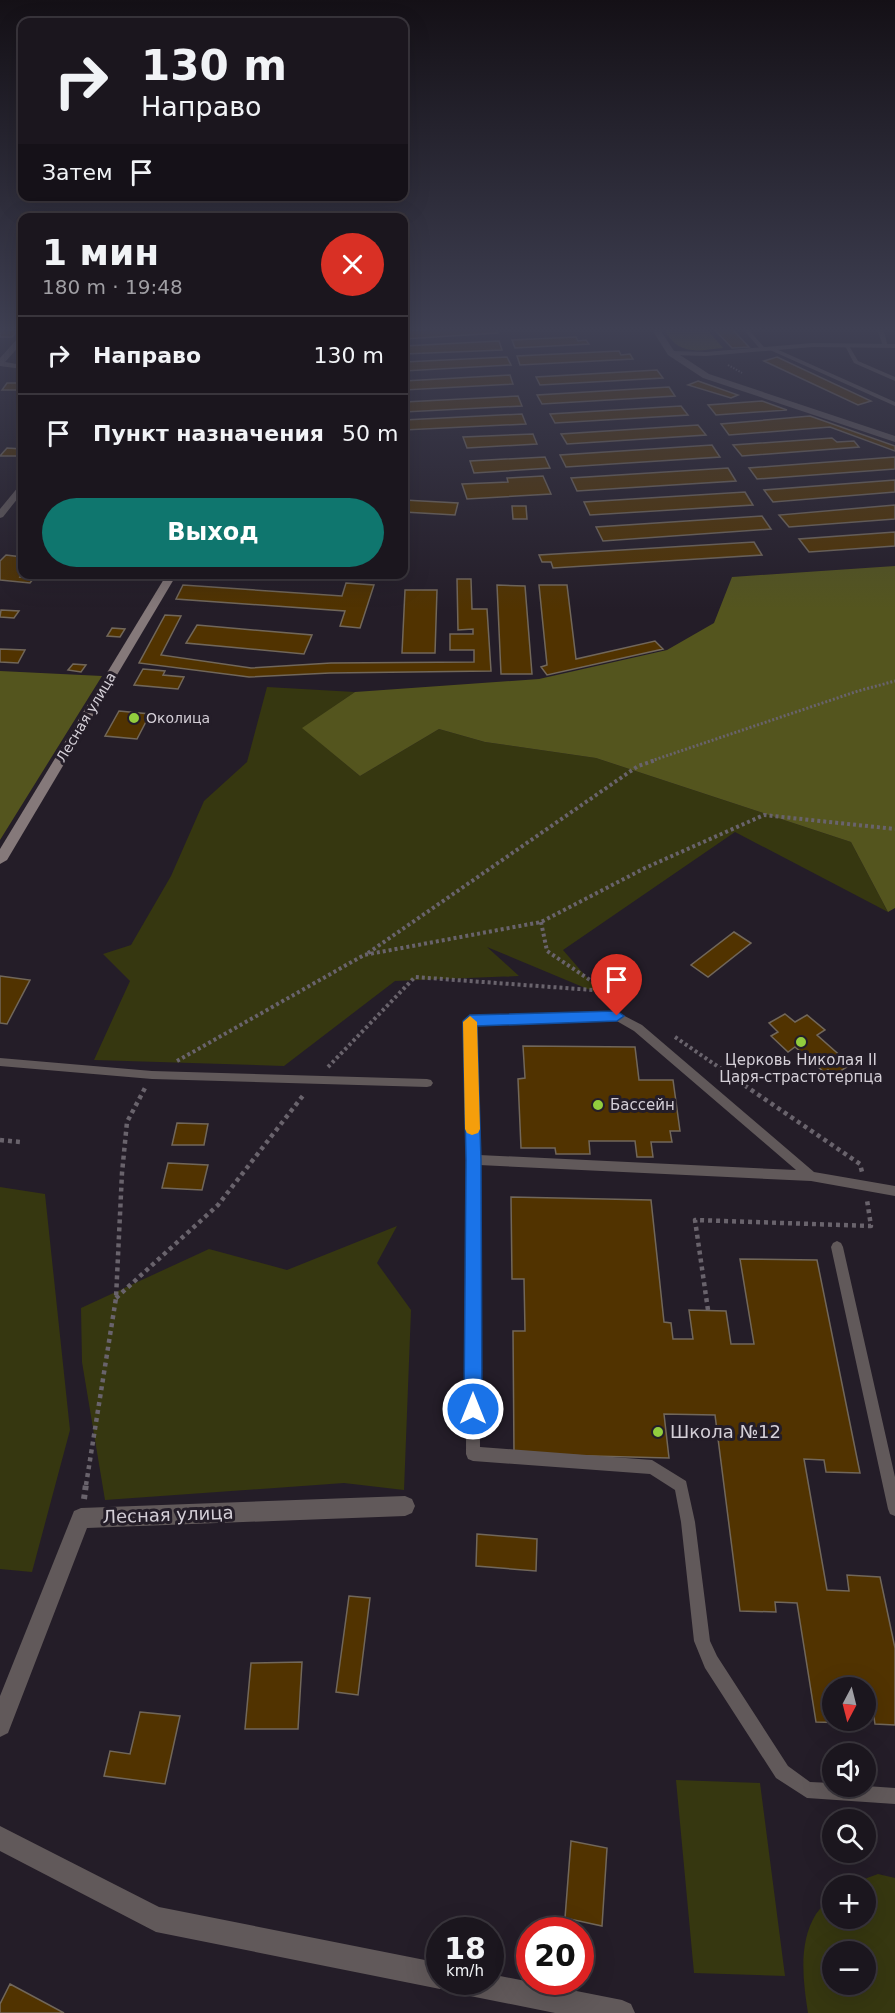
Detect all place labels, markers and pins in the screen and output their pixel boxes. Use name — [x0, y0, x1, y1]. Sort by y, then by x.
place label: Околица — [146, 710, 210, 726]
marker: Околица — [127, 711, 141, 725]
pin — [591, 954, 642, 1016]
marker: Церковь Николая II Царя-страстотерпца — [794, 1035, 808, 1049]
place label: Церковь Николая II Царя-страстотерпца — [719, 1051, 883, 1086]
place label: Бассейн — [610, 1096, 675, 1114]
marker: Бассейн — [591, 1098, 605, 1112]
place label: Школа №12 — [670, 1421, 781, 1442]
marker: Школа №12 — [651, 1425, 665, 1439]

